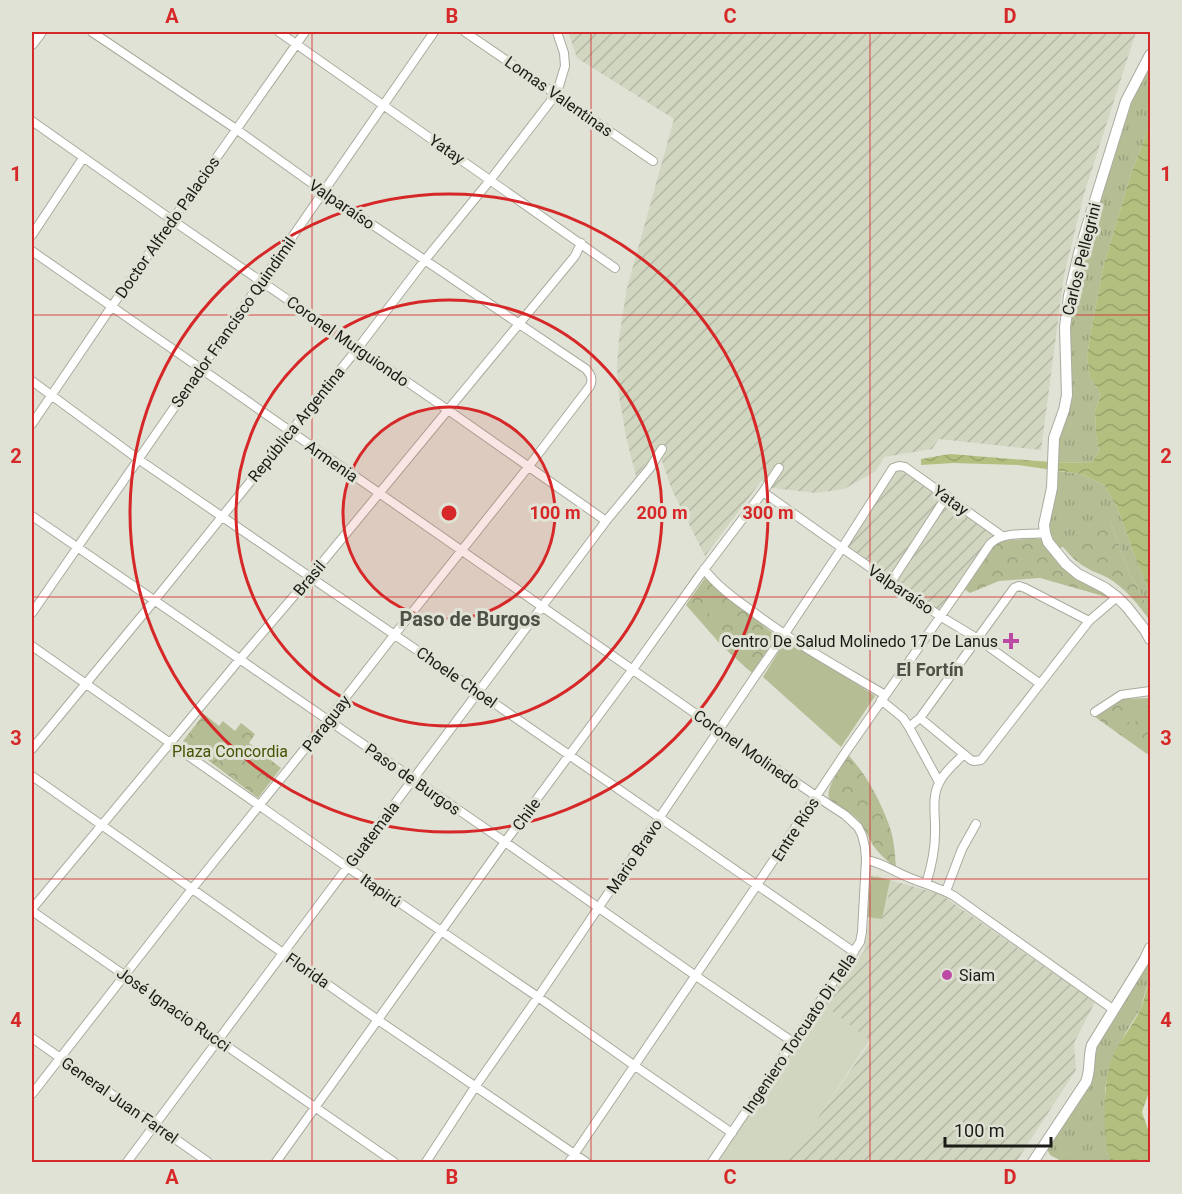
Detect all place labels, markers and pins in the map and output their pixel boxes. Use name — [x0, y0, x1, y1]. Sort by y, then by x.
centre of rings — [439, 503, 459, 523]
place label: Centro De Salud Molinedo 17 De Lanus — [721, 632, 998, 651]
marker: Centro De Salud Molinedo 17 De Lanus — [1002, 632, 1020, 650]
place label: Siam — [959, 966, 995, 985]
marker: Siam — [940, 968, 954, 982]

